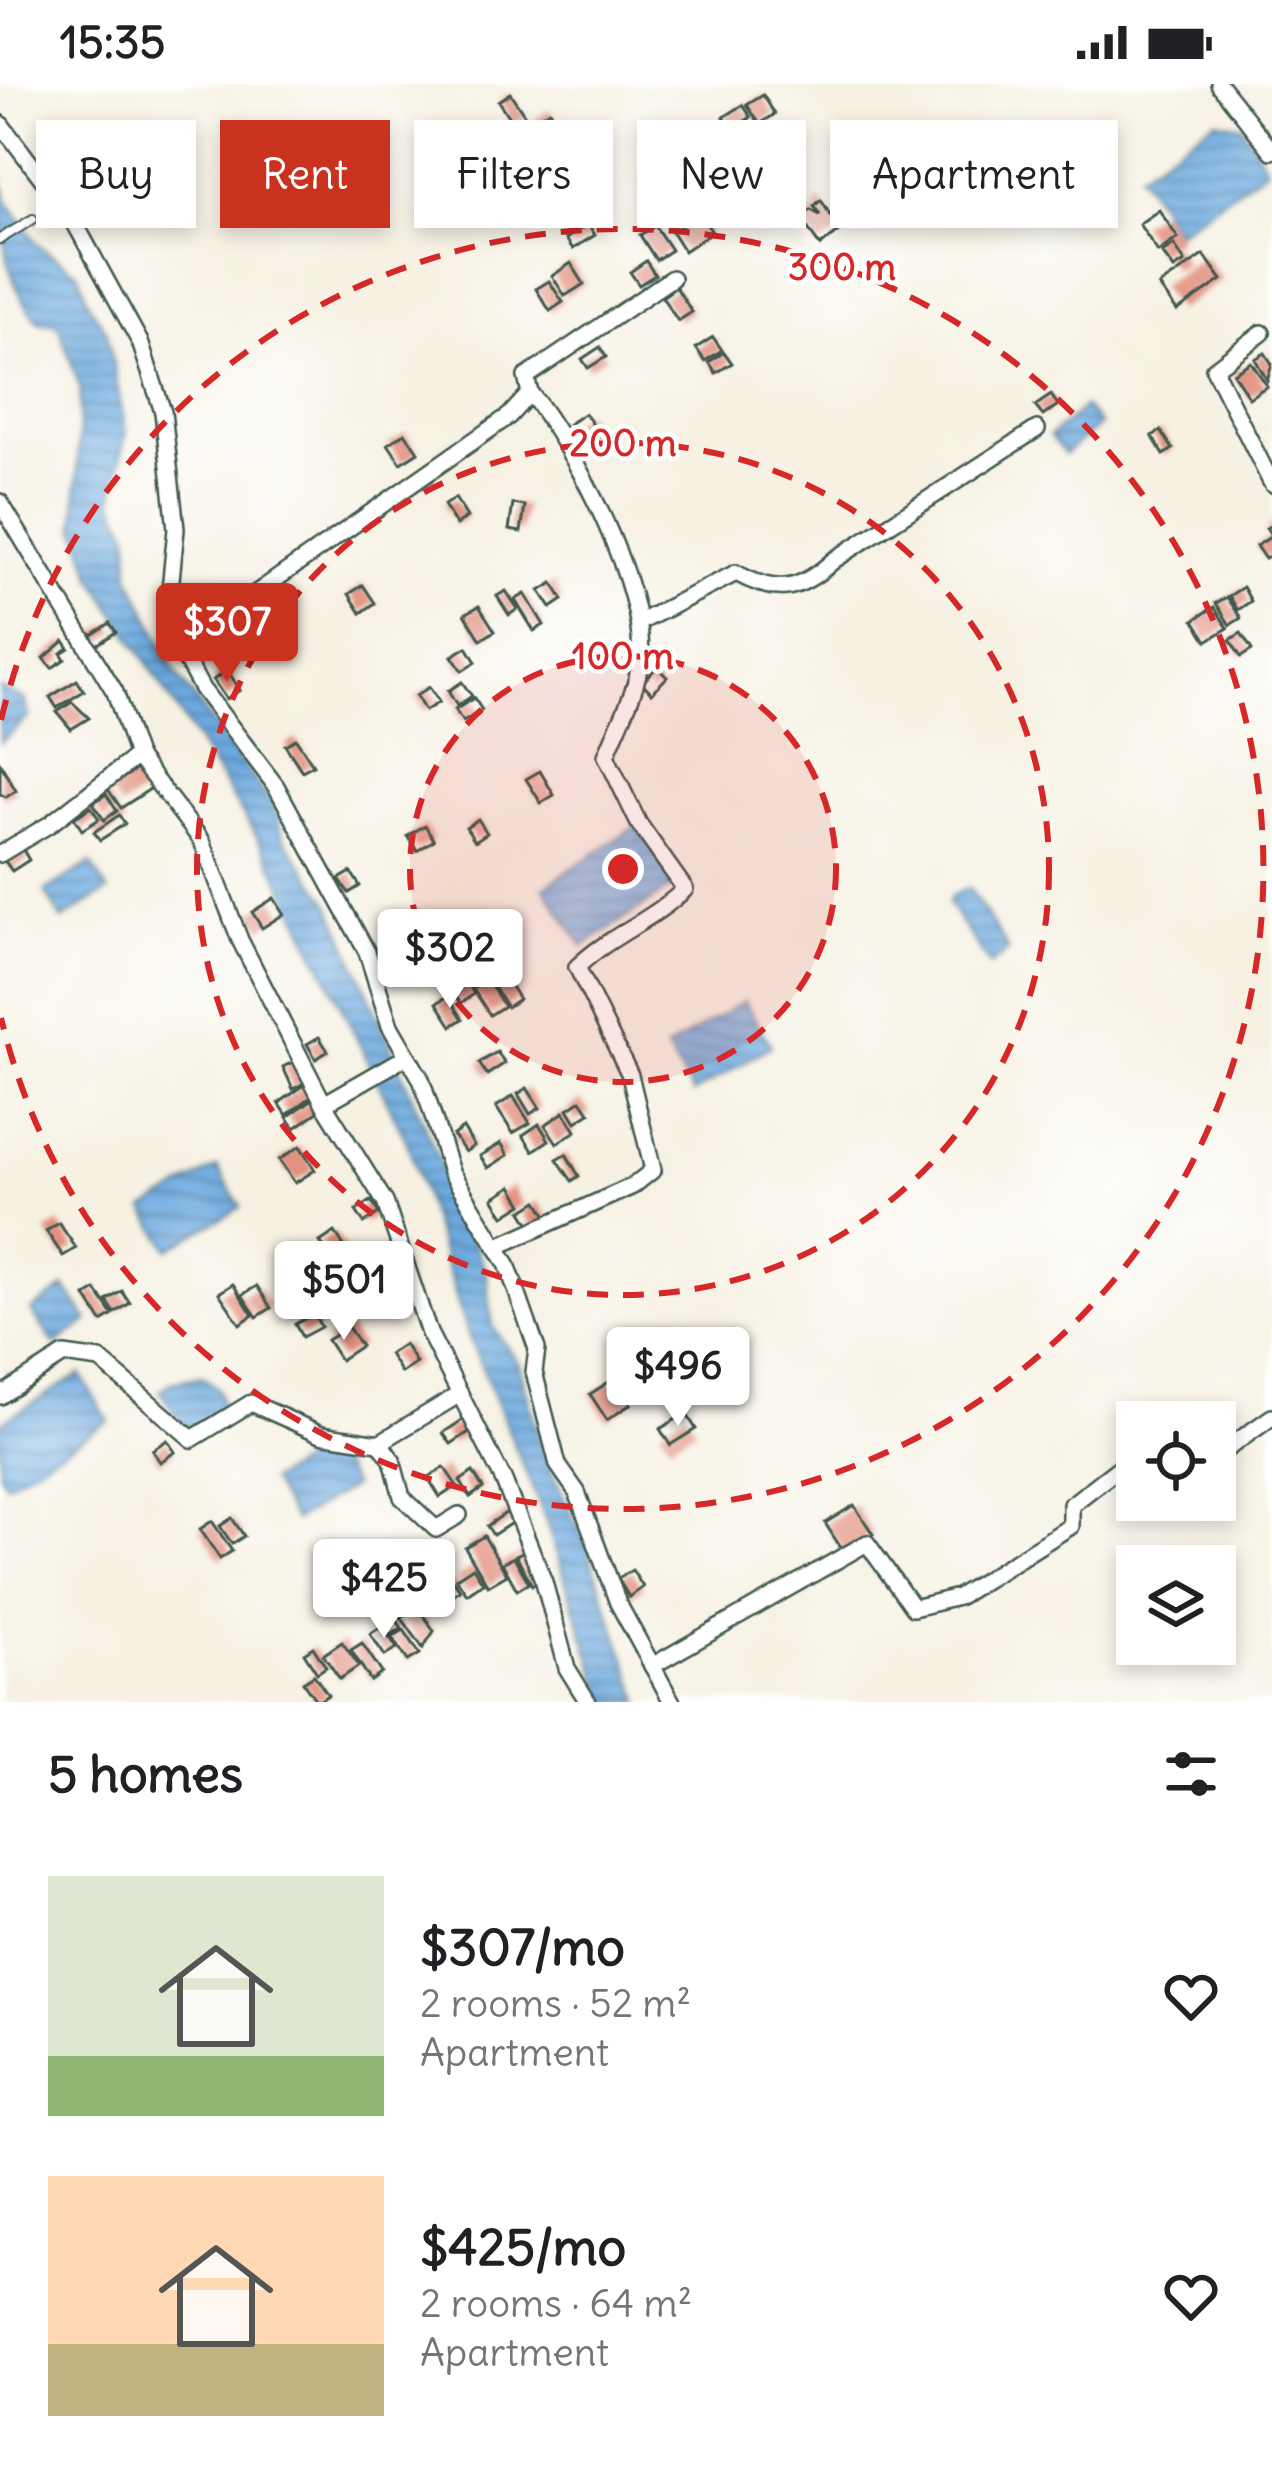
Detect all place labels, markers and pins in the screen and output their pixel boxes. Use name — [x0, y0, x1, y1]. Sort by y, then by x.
pin: $307 — [156, 583, 298, 685]
centre of rings — [602, 848, 644, 890]
pin: $302 — [379, 909, 521, 1011]
pin: $501 — [273, 1241, 415, 1343]
pin: $496 — [607, 1327, 749, 1429]
pin: $425 — [313, 1539, 455, 1641]

